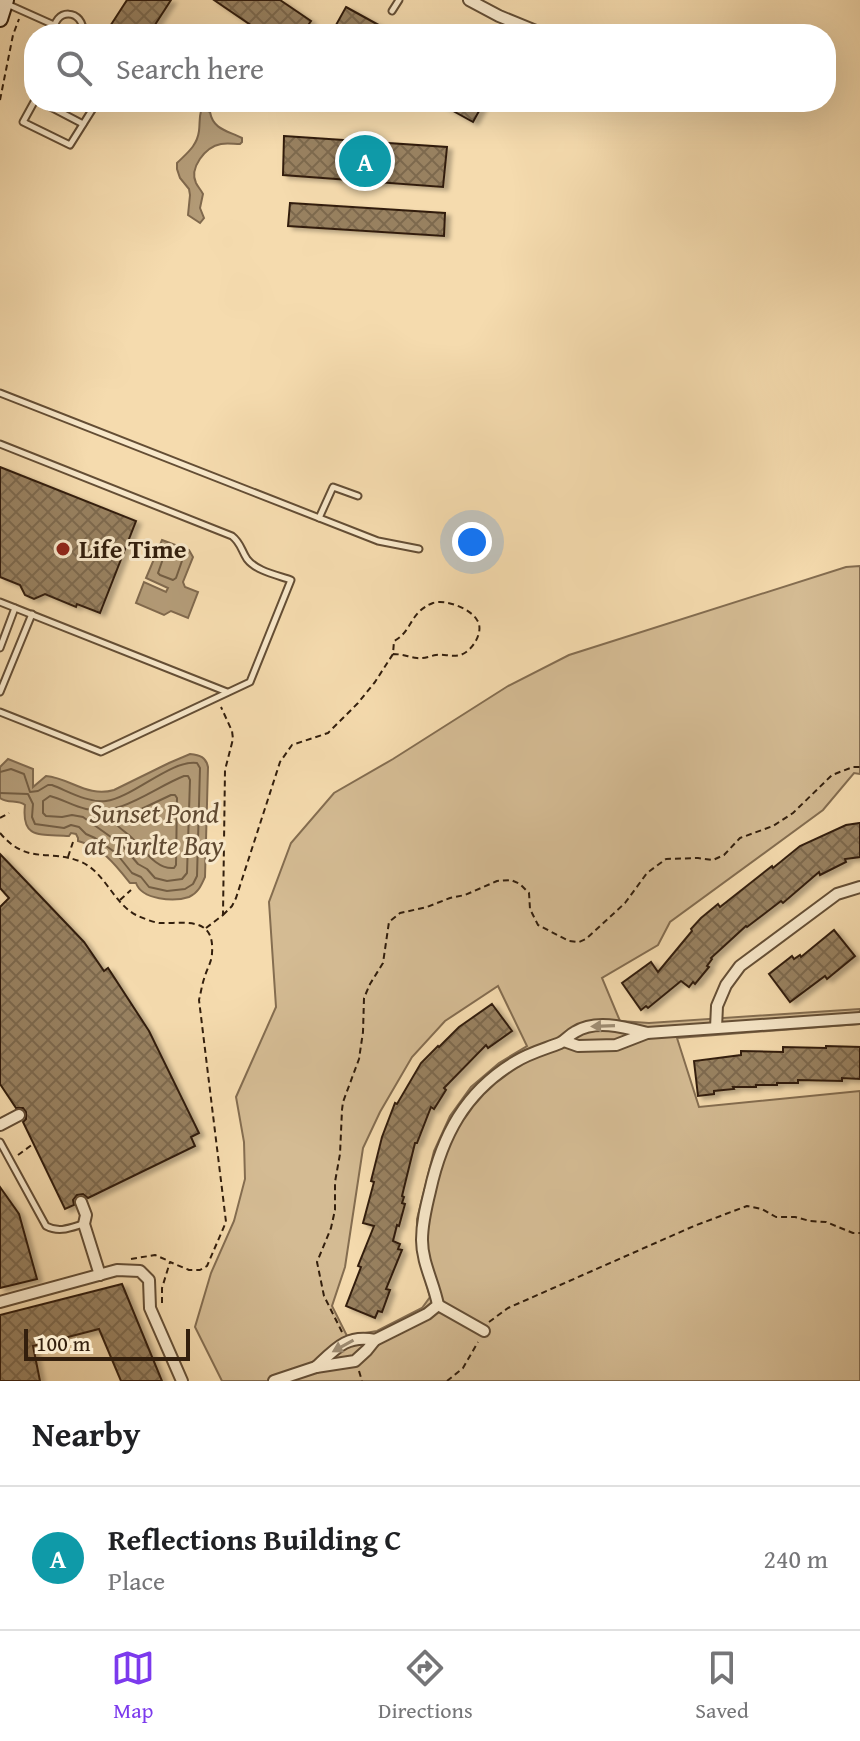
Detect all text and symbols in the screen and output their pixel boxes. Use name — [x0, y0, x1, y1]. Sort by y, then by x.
search box — [24, 24, 836, 112]
icon: search — [52, 46, 96, 90]
text: Search here — [116, 46, 264, 90]
pin: A — [339, 131, 391, 191]
your location — [452, 522, 492, 562]
place label: Life Time — [79, 529, 187, 568]
marker: Life Time — [54, 540, 72, 558]
water label: Sunset Pond at Turlte Bay — [84, 792, 224, 865]
one-way arrow — [590, 1019, 615, 1032]
scale bar — [24, 1325, 190, 1361]
text: 100 m — [36, 1327, 91, 1359]
one-way arrow — [332, 1338, 354, 1352]
text: Nearby — [32, 1409, 141, 1458]
text: Reflections Building C — [108, 1517, 402, 1561]
text: A — [50, 1539, 66, 1578]
text: 240 m — [763, 1539, 828, 1578]
text: Place — [108, 1561, 165, 1600]
tab: Map — [111, 1646, 155, 1726]
tab: Directions — [378, 1646, 473, 1726]
tab: Saved — [695, 1646, 749, 1726]

